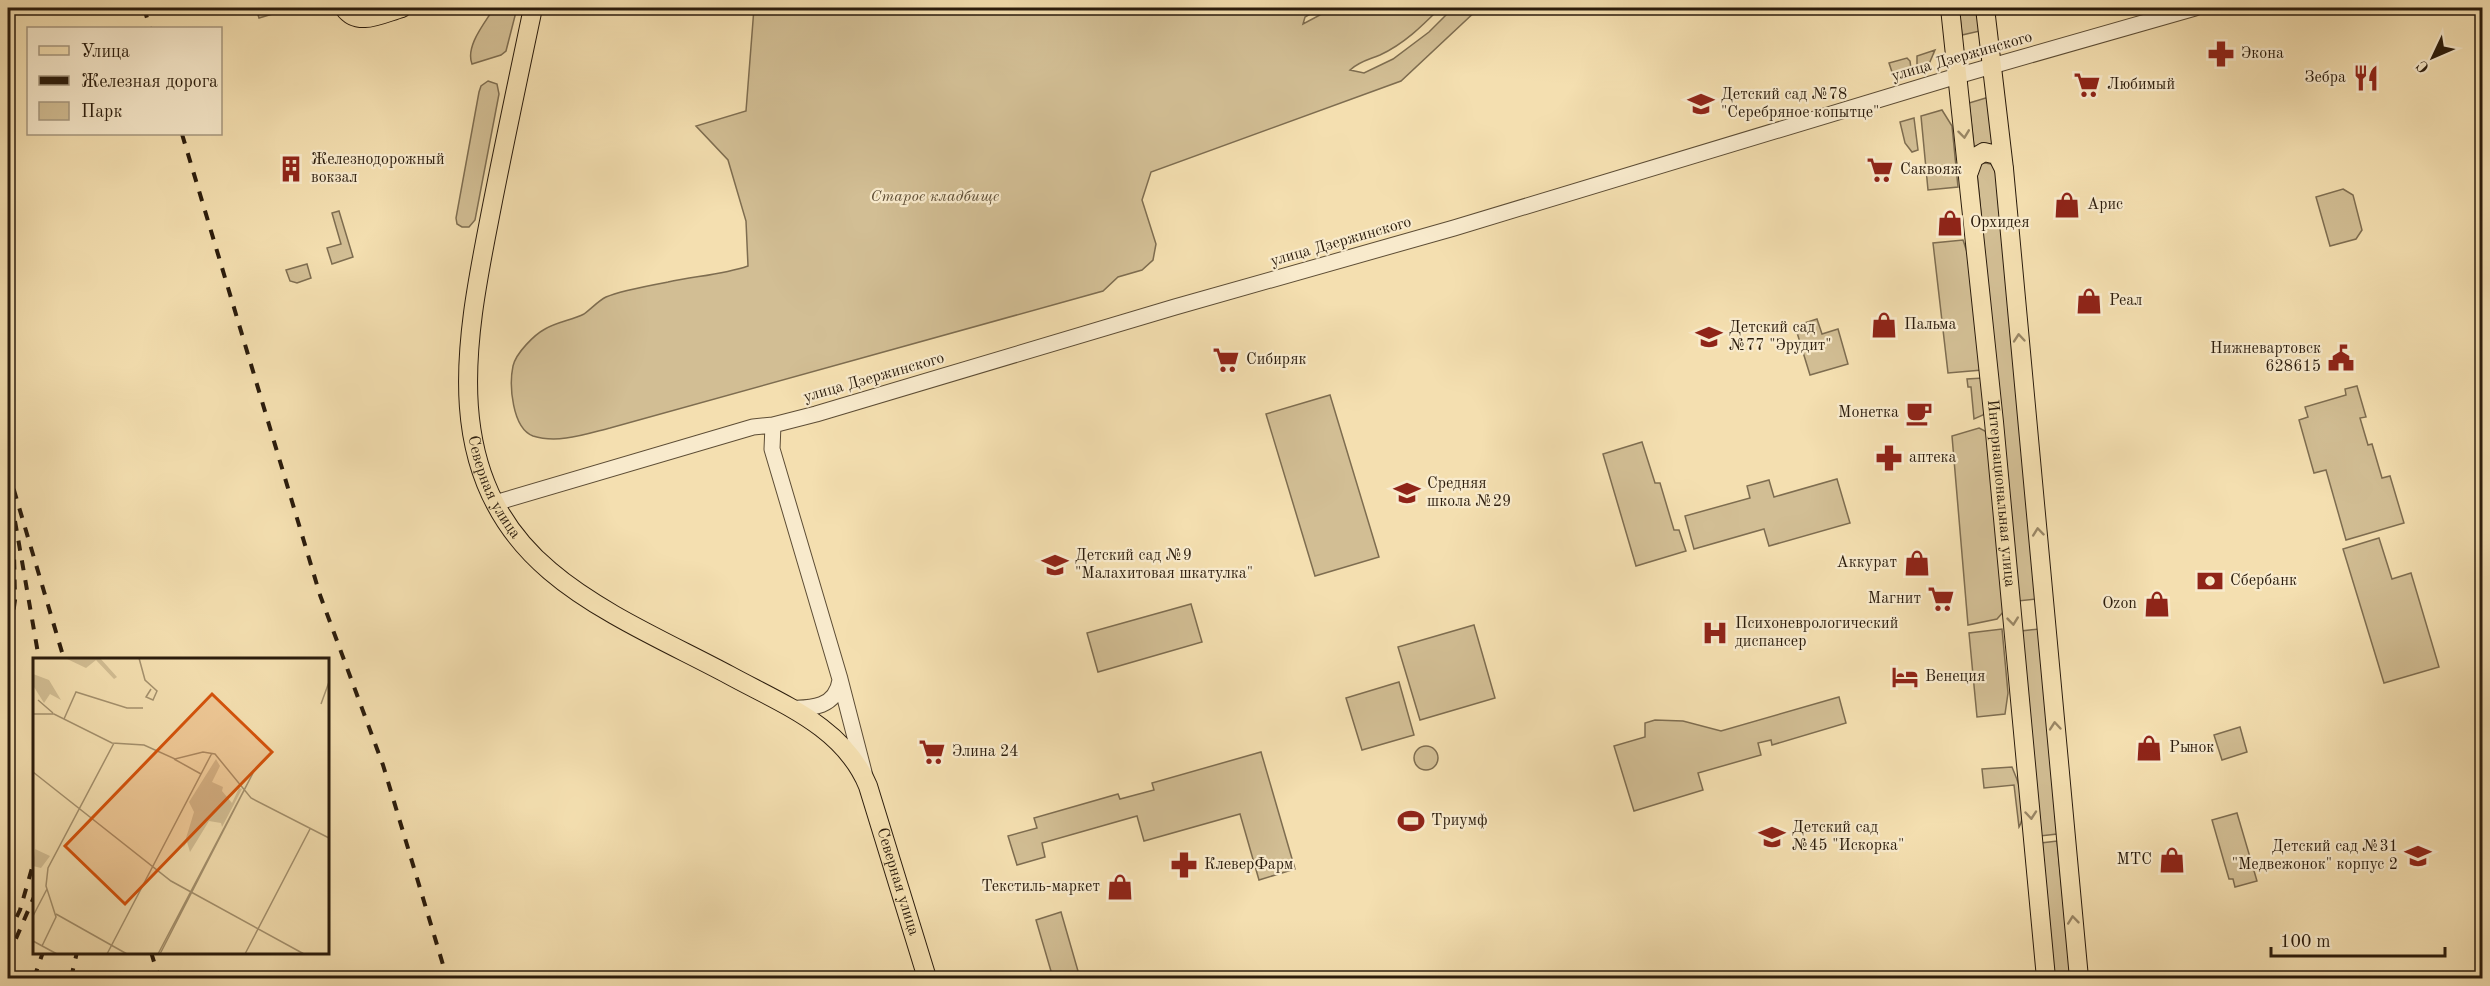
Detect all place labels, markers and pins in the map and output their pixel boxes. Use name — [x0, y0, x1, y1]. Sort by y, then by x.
pharmacy icon: Экона — [2206, 39, 2236, 69]
place label: Экона — [2241, 46, 2284, 62]
restaurant icon: Зебра — [2351, 63, 2381, 93]
supermarket icon: Любимый — [2072, 70, 2102, 100]
place label: Зебра — [2305, 70, 2346, 86]
place label: Любимый — [2107, 77, 2175, 93]
place label: Детский сад №78 "Серебряное копытце" — [1721, 87, 1879, 121]
school or university icon: Детский сад №78 "Серебряное копытце" — [1686, 89, 1716, 119]
place label: Железнодорожный вокзал — [311, 152, 445, 186]
building icon: Железнодорожный вокзал — [276, 154, 306, 184]
supermarket icon: Саквояж — [1865, 155, 1895, 185]
place label: Саквояж — [1900, 162, 1963, 178]
shop icon: Арис — [2052, 190, 2082, 220]
place label: Арис — [2087, 197, 2123, 213]
shop icon: Орхидея — [1935, 208, 1965, 238]
place label: Орхидея — [1970, 215, 2030, 231]
shop icon: Реал — [2074, 286, 2104, 316]
place label: Реал — [2109, 293, 2142, 309]
shop icon: Пальма — [1869, 310, 1899, 340]
place label: Пальма — [1904, 317, 1956, 333]
place label: Детский сад №77 "Эрудит" — [1729, 320, 1832, 354]
school or university icon: Детский сад №77 "Эрудит" — [1694, 322, 1724, 352]
place label: Нижневартовск 628615 — [2210, 341, 2321, 375]
public building icon: Нижневартовск 628615 — [2326, 343, 2356, 373]
supermarket icon: Сибиряк — [1211, 345, 1241, 375]
place label: Сибиряк — [1246, 352, 1307, 368]
cafe icon: Монетка — [1904, 398, 1934, 428]
place label: Монетка — [1838, 405, 1899, 421]
pharmacy icon: аптека — [1874, 443, 1904, 473]
place label: аптека — [1909, 450, 1957, 466]
place label: Средняя школа №29 — [1427, 476, 1511, 510]
school or university icon: Средняя школа №29 — [1392, 478, 1422, 508]
place label: Детский сад №9 "Малахитовая шкатулка" — [1075, 548, 1253, 582]
shop icon: Аккурат — [1902, 548, 1932, 578]
school or university icon: Детский сад №9 "Малахитовая шкатулка" — [1040, 550, 1070, 580]
place label: Аккурат — [1836, 555, 1897, 571]
bank icon: Сбербанк — [2195, 566, 2225, 596]
place label: Сбербанк — [2230, 573, 2297, 589]
supermarket icon: Магнит — [1926, 584, 1956, 614]
shop icon: Ozon — [2142, 589, 2172, 619]
place label: Магнит — [1868, 591, 1921, 607]
place label: Ozon — [2102, 596, 2137, 612]
place label: Психоневрологический диспансер — [1735, 616, 1898, 650]
hospital icon: Психоневрологический диспансер — [1700, 618, 1730, 648]
hotel icon: Венеция — [1890, 662, 1920, 692]
place label: Венеция — [1925, 669, 1985, 685]
shop icon: Рынок — [2134, 733, 2164, 763]
supermarket icon: Элина 24 — [917, 737, 947, 767]
place label: Рынок — [2169, 740, 2214, 756]
place label: Элина 24 — [952, 744, 1019, 760]
sports icon: Триумф — [1396, 806, 1426, 836]
place label: Триумф — [1431, 813, 1488, 829]
place label: Детский сад №45 "Искорка" — [1792, 820, 1904, 854]
school or university icon: Детский сад №45 "Искорка" — [1757, 822, 1787, 852]
place label: Детский сад №31 "Медвежонок" корпус 2 — [2232, 839, 2398, 873]
school or university icon: Детский сад №31 "Медвежонок" корпус 2 — [2403, 841, 2433, 871]
shop icon: МТС — [2157, 845, 2187, 875]
pharmacy icon: КлеверФарм — [1169, 850, 1199, 880]
place label: МТС — [2116, 852, 2152, 868]
place label: КлеверФарм — [1204, 857, 1293, 873]
shop icon: Текстиль-маркет — [1105, 872, 1135, 902]
place label: Текстиль-маркет — [981, 879, 1100, 895]

